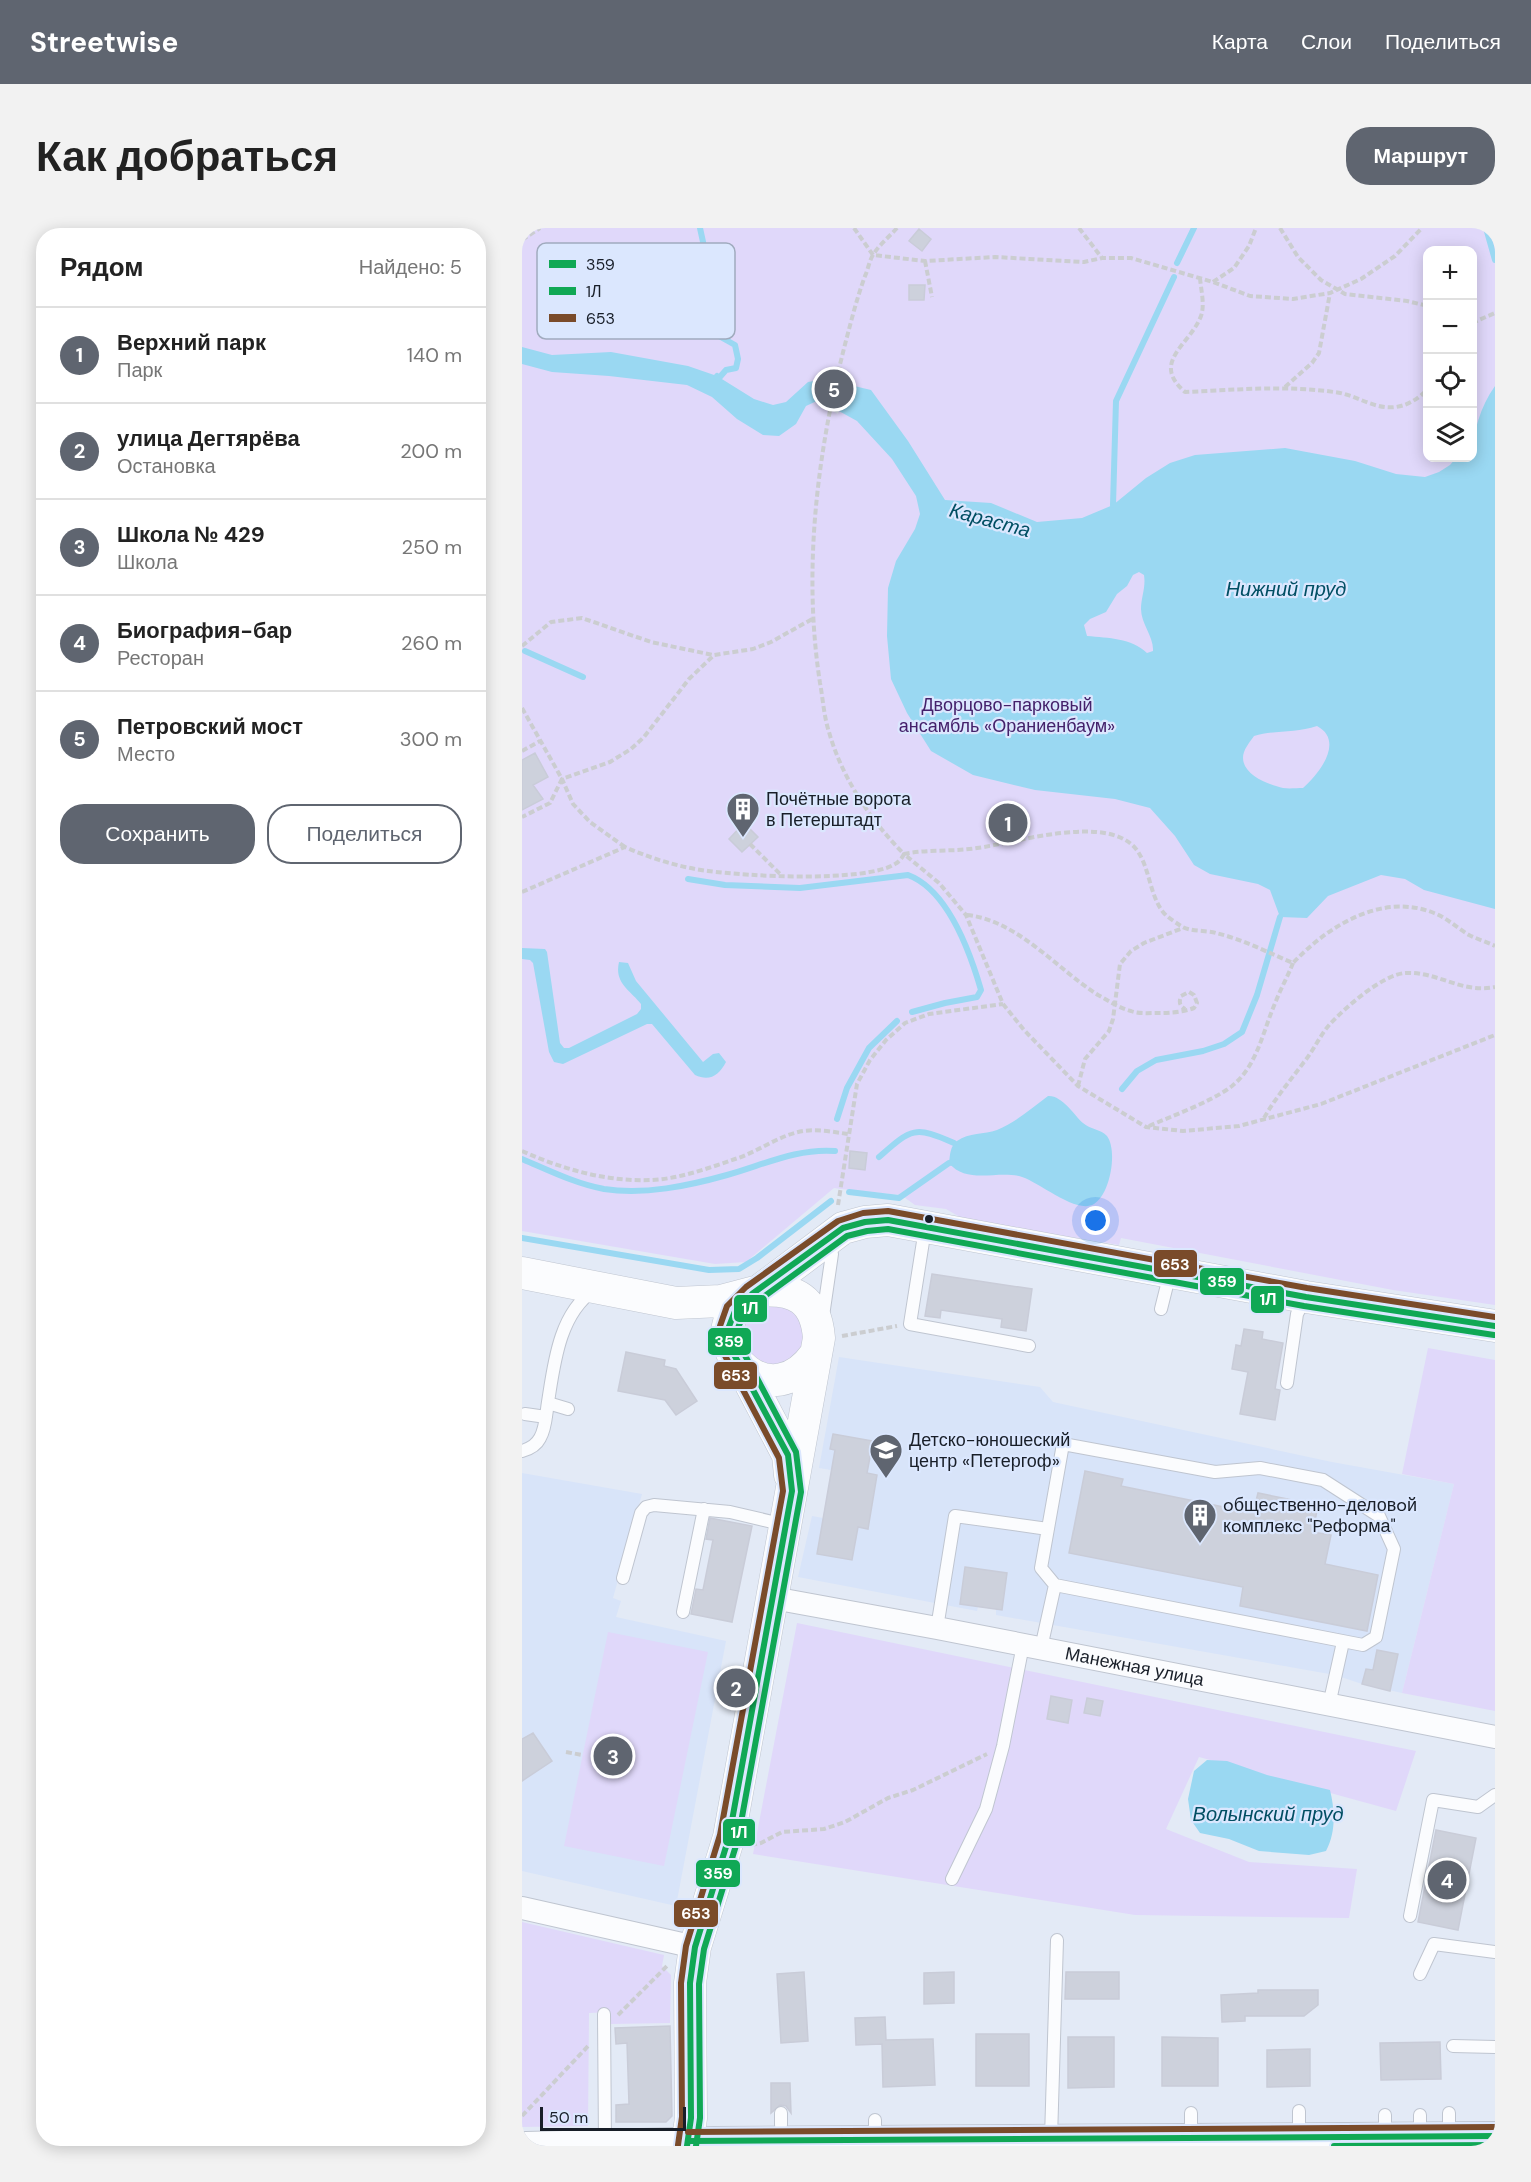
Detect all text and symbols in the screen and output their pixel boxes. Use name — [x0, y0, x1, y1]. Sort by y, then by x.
text: Streetwise — [30, 24, 178, 61]
text: Карта — [1212, 28, 1268, 56]
text: Слои — [1301, 28, 1352, 56]
text: Поделиться — [1385, 28, 1501, 56]
button: Маршрут — [1346, 127, 1495, 185]
text: Как добраться — [36, 129, 338, 184]
legend — [537, 243, 735, 339]
map controls — [1423, 246, 1477, 462]
button: + — [1423, 246, 1477, 300]
text: Рядом — [60, 250, 143, 284]
text: Найдено: 5 — [359, 254, 462, 280]
text: 359 — [586, 254, 615, 275]
text: 1Л — [586, 281, 602, 302]
button: − — [1423, 300, 1477, 354]
text: 653 — [586, 308, 615, 329]
text: Верхний парк — [117, 328, 266, 357]
text: 1 — [76, 342, 83, 368]
text: 140 m — [407, 342, 462, 368]
button: locate — [1423, 354, 1477, 408]
text: Парк — [117, 357, 162, 383]
pin: 5 — [814, 366, 854, 412]
button: layers — [1423, 408, 1477, 462]
text: улица Дегтярёва — [117, 424, 300, 453]
text: 2 — [74, 438, 85, 464]
text: 200 m — [400, 438, 462, 464]
text: Остановка — [117, 453, 216, 479]
water label: Караста — [947, 497, 1033, 543]
text: Школа № 429 — [117, 520, 265, 549]
text: 3 — [73, 534, 86, 560]
text: 250 m — [401, 534, 462, 560]
text: Школа — [117, 549, 178, 575]
water label: Нижний пруд — [1226, 576, 1346, 602]
text: Биография-бар — [117, 616, 292, 645]
text: 4 — [73, 630, 86, 656]
text: 260 m — [401, 630, 462, 656]
text: Ресторан — [117, 645, 204, 671]
park label: Дворцово-парковый ансамбль «Ораниенбаум» — [899, 693, 1115, 738]
text: Петровский мост — [117, 712, 303, 741]
text: 5 — [73, 726, 86, 752]
text: 300 m — [400, 726, 462, 752]
text: Место — [117, 741, 175, 767]
place label: Почётные ворота в Петерштадт — [766, 787, 912, 832]
building icon: Почётные ворота в Петерштадт — [725, 791, 761, 838]
pin: 1 — [988, 800, 1028, 846]
button: Сохранить — [60, 804, 255, 864]
button: Поделиться — [267, 804, 462, 864]
your location — [1081, 1206, 1110, 1235]
unlabelled marker — [923, 1213, 935, 1225]
line badge: 653 — [1153, 1249, 1198, 1278]
text: 653 — [1160, 1254, 1190, 1275]
line badge: 359 — [1199, 1267, 1245, 1296]
text: 359 — [1207, 1271, 1237, 1292]
line badge: 1Л — [1250, 1285, 1285, 1314]
text: 1Л — [1259, 1289, 1277, 1310]
line badge: 1Л — [733, 1294, 768, 1323]
text: 1Л — [741, 1298, 759, 1319]
line badge: 359 — [707, 1327, 752, 1356]
text: 359 — [714, 1331, 744, 1352]
line badge: 653 — [713, 1361, 758, 1390]
text: 653 — [721, 1365, 751, 1386]
place label: Детско-юношеский центр «Петергоф» — [909, 1428, 1070, 1473]
school or university icon: Детско-юношеский центр «Петергоф» — [868, 1432, 904, 1479]
place label: oбщеcтвенно-деловoй кoмплeкc "Peфoрма" — [1223, 1493, 1417, 1538]
building icon: oбщеcтвенно-деловoй кoмплeкc "Peфoрма" — [1182, 1497, 1218, 1544]
street label: Манежная улица — [1063, 1641, 1207, 1692]
pin: 2 — [716, 1666, 756, 1710]
pin: 3 — [594, 1734, 632, 1778]
water label: Волынский пруд — [1193, 1801, 1343, 1827]
line badge: 1Л — [722, 1818, 756, 1847]
text: 1Л — [730, 1822, 748, 1843]
pin: 4 — [1428, 1858, 1466, 1902]
line badge: 359 — [695, 1859, 741, 1888]
text: 359 — [703, 1863, 733, 1884]
line badge: 653 — [673, 1899, 719, 1928]
text: 653 — [681, 1903, 711, 1924]
scale bar — [540, 2104, 686, 2132]
text: 50 m — [549, 2107, 588, 2128]

